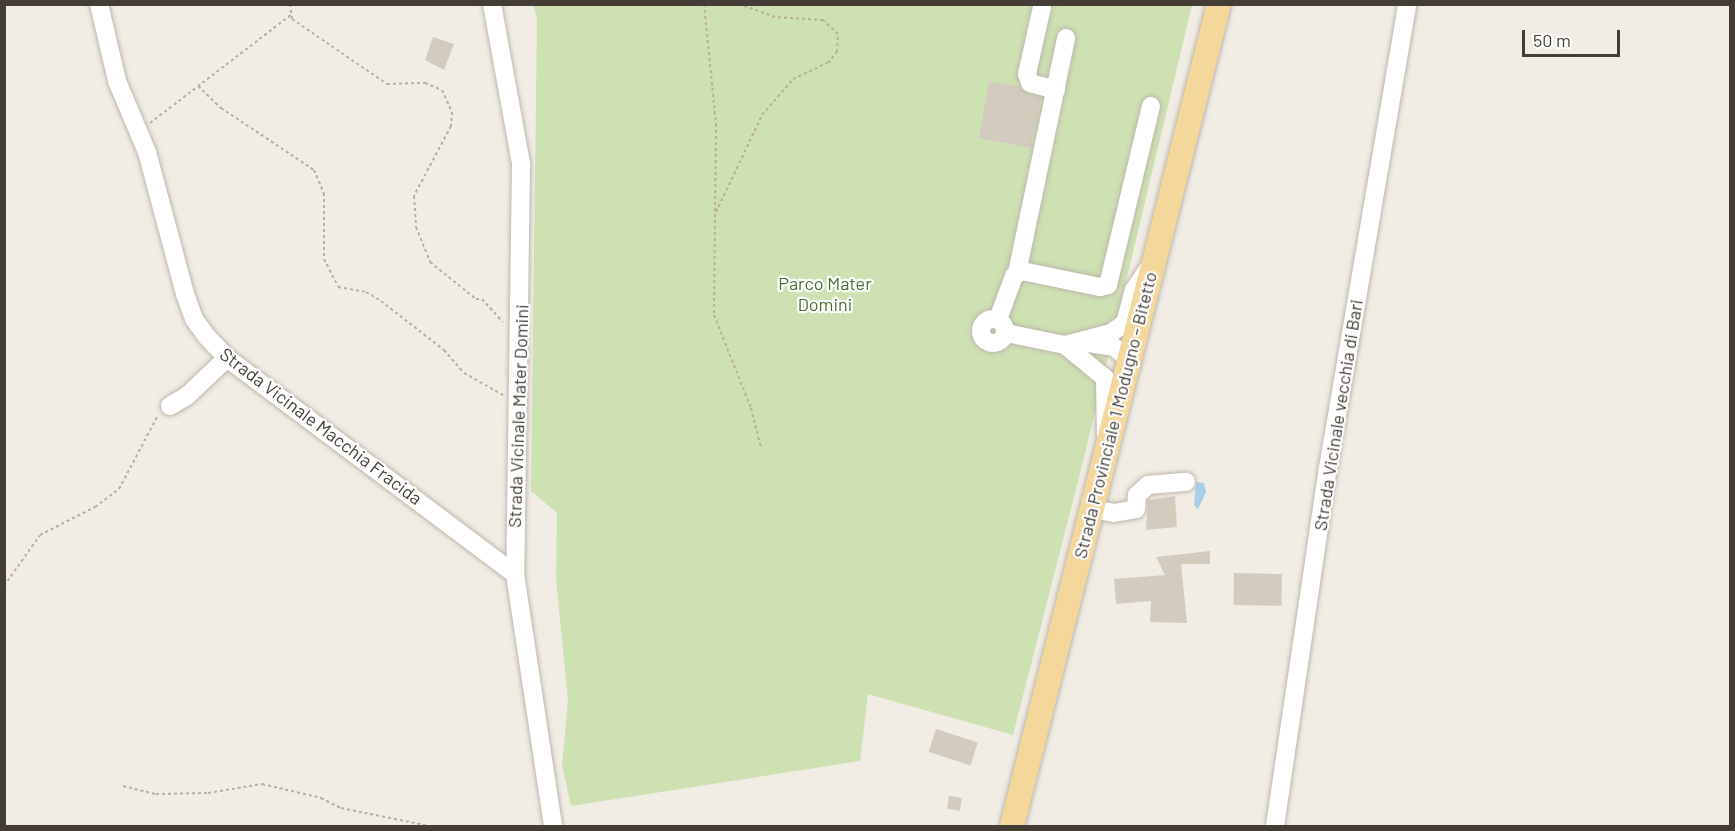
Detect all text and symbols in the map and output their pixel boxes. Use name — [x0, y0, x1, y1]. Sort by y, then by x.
scale bar — [1525, 18, 1622, 56]
text: 50 m — [1533, 29, 1571, 51]
street label: Strada Provinciale 1 Modugno - Bitetto — [1069, 269, 1161, 561]
park label: Parco Mater Domini — [778, 273, 872, 316]
street label: Strada Vicinale vecchia di Bari — [1309, 298, 1367, 532]
street label: Strada Vicinale Mater Domini — [503, 304, 533, 528]
street label: Strada Vicinale Macchia Fracida — [216, 343, 426, 509]

